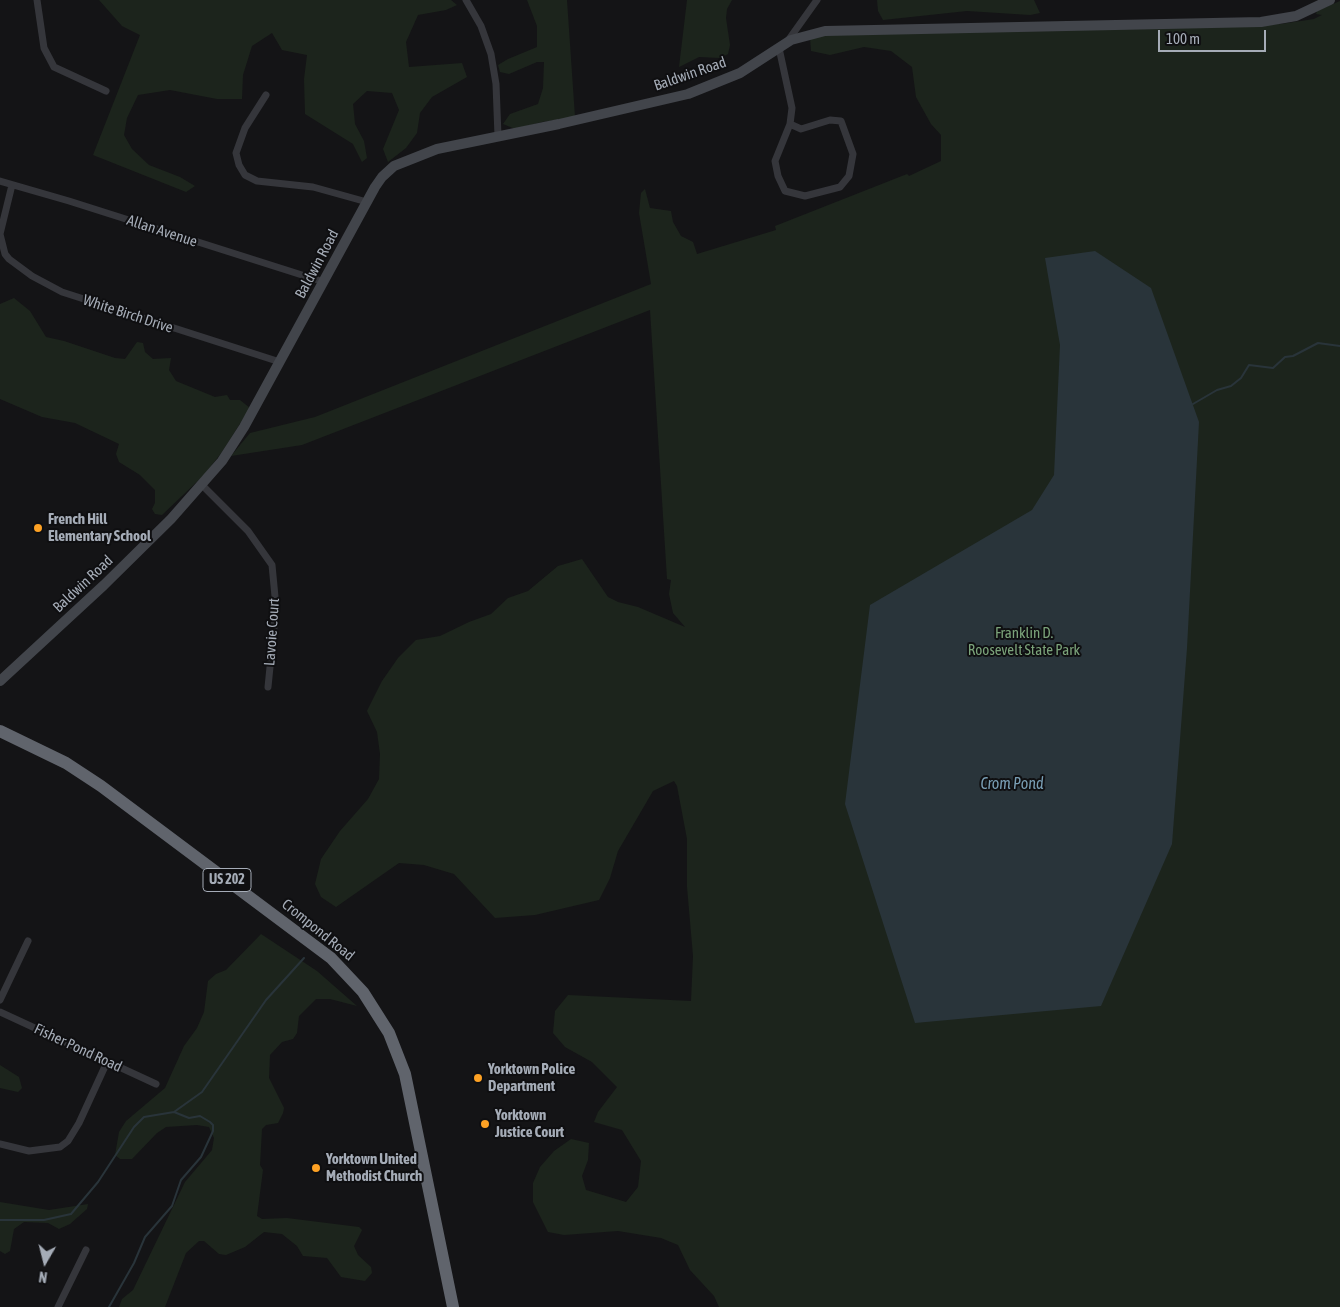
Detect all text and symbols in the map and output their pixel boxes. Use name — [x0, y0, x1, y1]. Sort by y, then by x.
scale bar — [1160, 20, 1268, 52]
text: 100 m — [1166, 30, 1200, 47]
street label: Baldwin Road — [651, 53, 729, 95]
street label: Allan Avenue — [124, 211, 200, 251]
street label: Baldwin Road — [291, 226, 343, 302]
street label: White Birch Drive — [81, 291, 175, 337]
place label: French Hill Elementary School — [48, 510, 151, 545]
marker: French Hill Elementary School — [32, 522, 44, 534]
street label: Baldwin Road — [49, 552, 117, 616]
street label: Lavoie Court — [261, 598, 283, 666]
park label: Franklin D. Roosevelt State Park — [968, 624, 1080, 659]
water label: Crom Pond — [980, 774, 1044, 794]
road number: US 202 — [203, 868, 251, 892]
street label: Crompond Road — [278, 895, 358, 965]
street label: Fisher Pond Road — [31, 1020, 125, 1076]
place label: Yorktown Police Department — [488, 1060, 575, 1095]
marker: Yorktown Police Department — [472, 1072, 484, 1084]
place label: Yorktown Justice Court — [495, 1106, 564, 1141]
marker: Yorktown Justice Court — [479, 1118, 491, 1130]
place label: Yorktown United Methodist Church — [326, 1150, 422, 1185]
marker: Yorktown United Methodist Church — [310, 1162, 322, 1174]
north arrow — [20, 1237, 70, 1287]
text: N — [38, 1268, 48, 1285]

